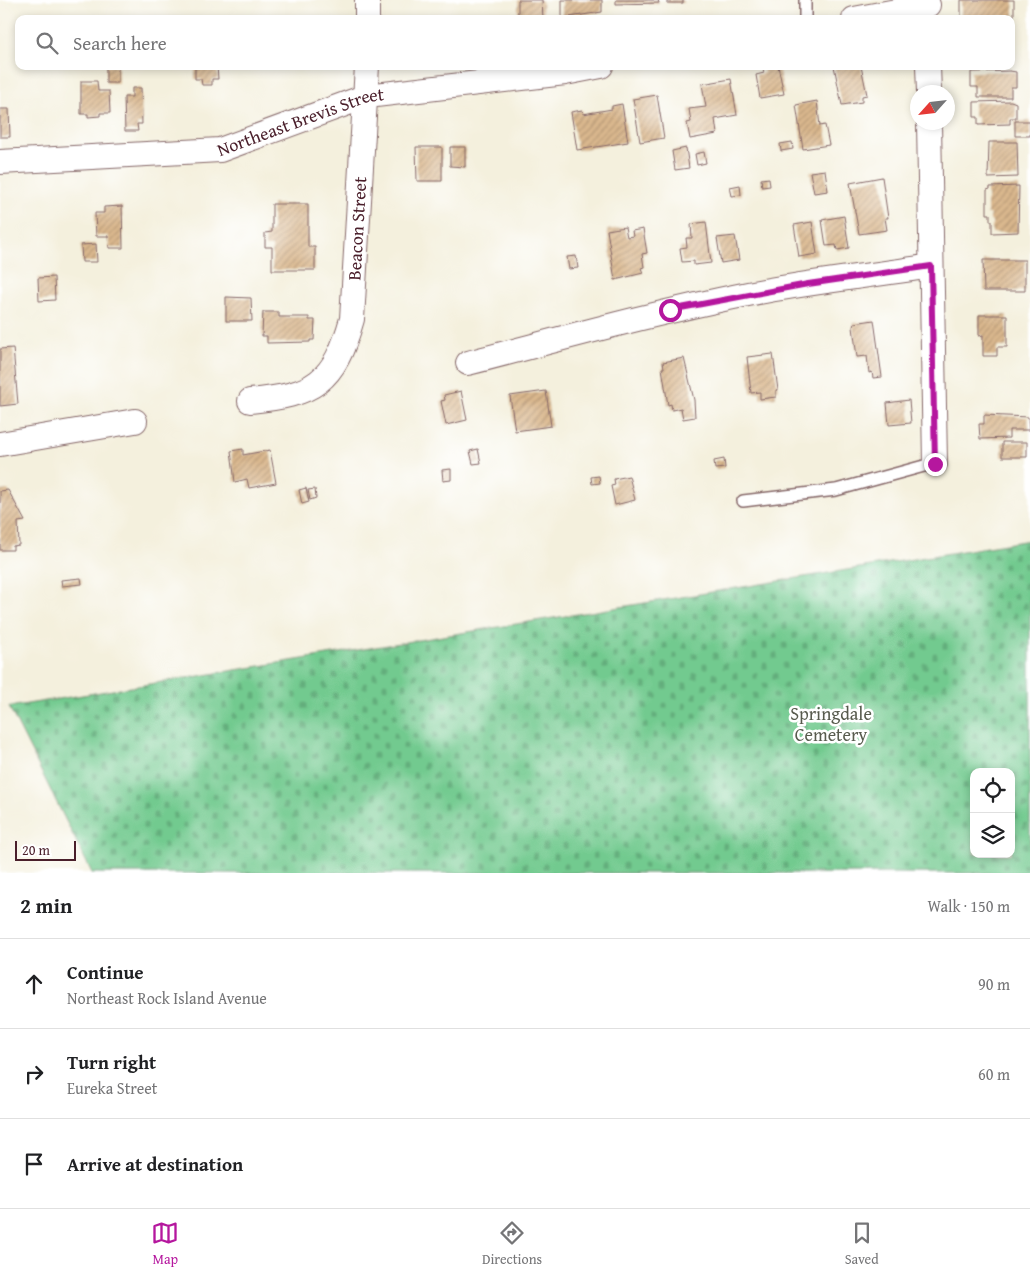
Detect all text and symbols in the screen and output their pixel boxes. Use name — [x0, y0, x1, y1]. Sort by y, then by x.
search box — [15, 15, 1015, 70]
icon: search — [33, 29, 61, 57]
text: Search here — [73, 29, 167, 57]
street label: Northeast Brevis Street — [213, 80, 386, 163]
north arrow — [910, 85, 955, 130]
street label: Beacon Street — [340, 175, 373, 281]
route start — [659, 299, 682, 322]
route end — [924, 453, 947, 476]
park label: Springdale Cemetery — [790, 700, 872, 748]
map controls — [970, 768, 1015, 858]
button: locate — [970, 768, 1015, 813]
button: layers — [970, 813, 1015, 858]
scale bar — [15, 838, 76, 861]
text: 20 m — [22, 840, 50, 860]
text: 2 min — [20, 890, 72, 921]
text: Walk · 150 m — [927, 894, 1010, 918]
text: Continue — [67, 958, 144, 986]
icon: ahead — [20, 970, 48, 998]
text: 90 m — [978, 972, 1010, 996]
text: Northeast Rock Island Avenue — [67, 986, 267, 1010]
text: Turn right — [67, 1048, 156, 1076]
icon: right — [20, 1060, 48, 1088]
text: 60 m — [978, 1062, 1010, 1086]
text: Eureka Street — [67, 1076, 157, 1100]
icon: arrive — [20, 1150, 48, 1178]
text: Arrive at destination — [67, 1150, 243, 1178]
tab: Map — [151, 1219, 179, 1269]
tab: Directions — [482, 1219, 542, 1269]
tab: Saved — [845, 1219, 879, 1269]

